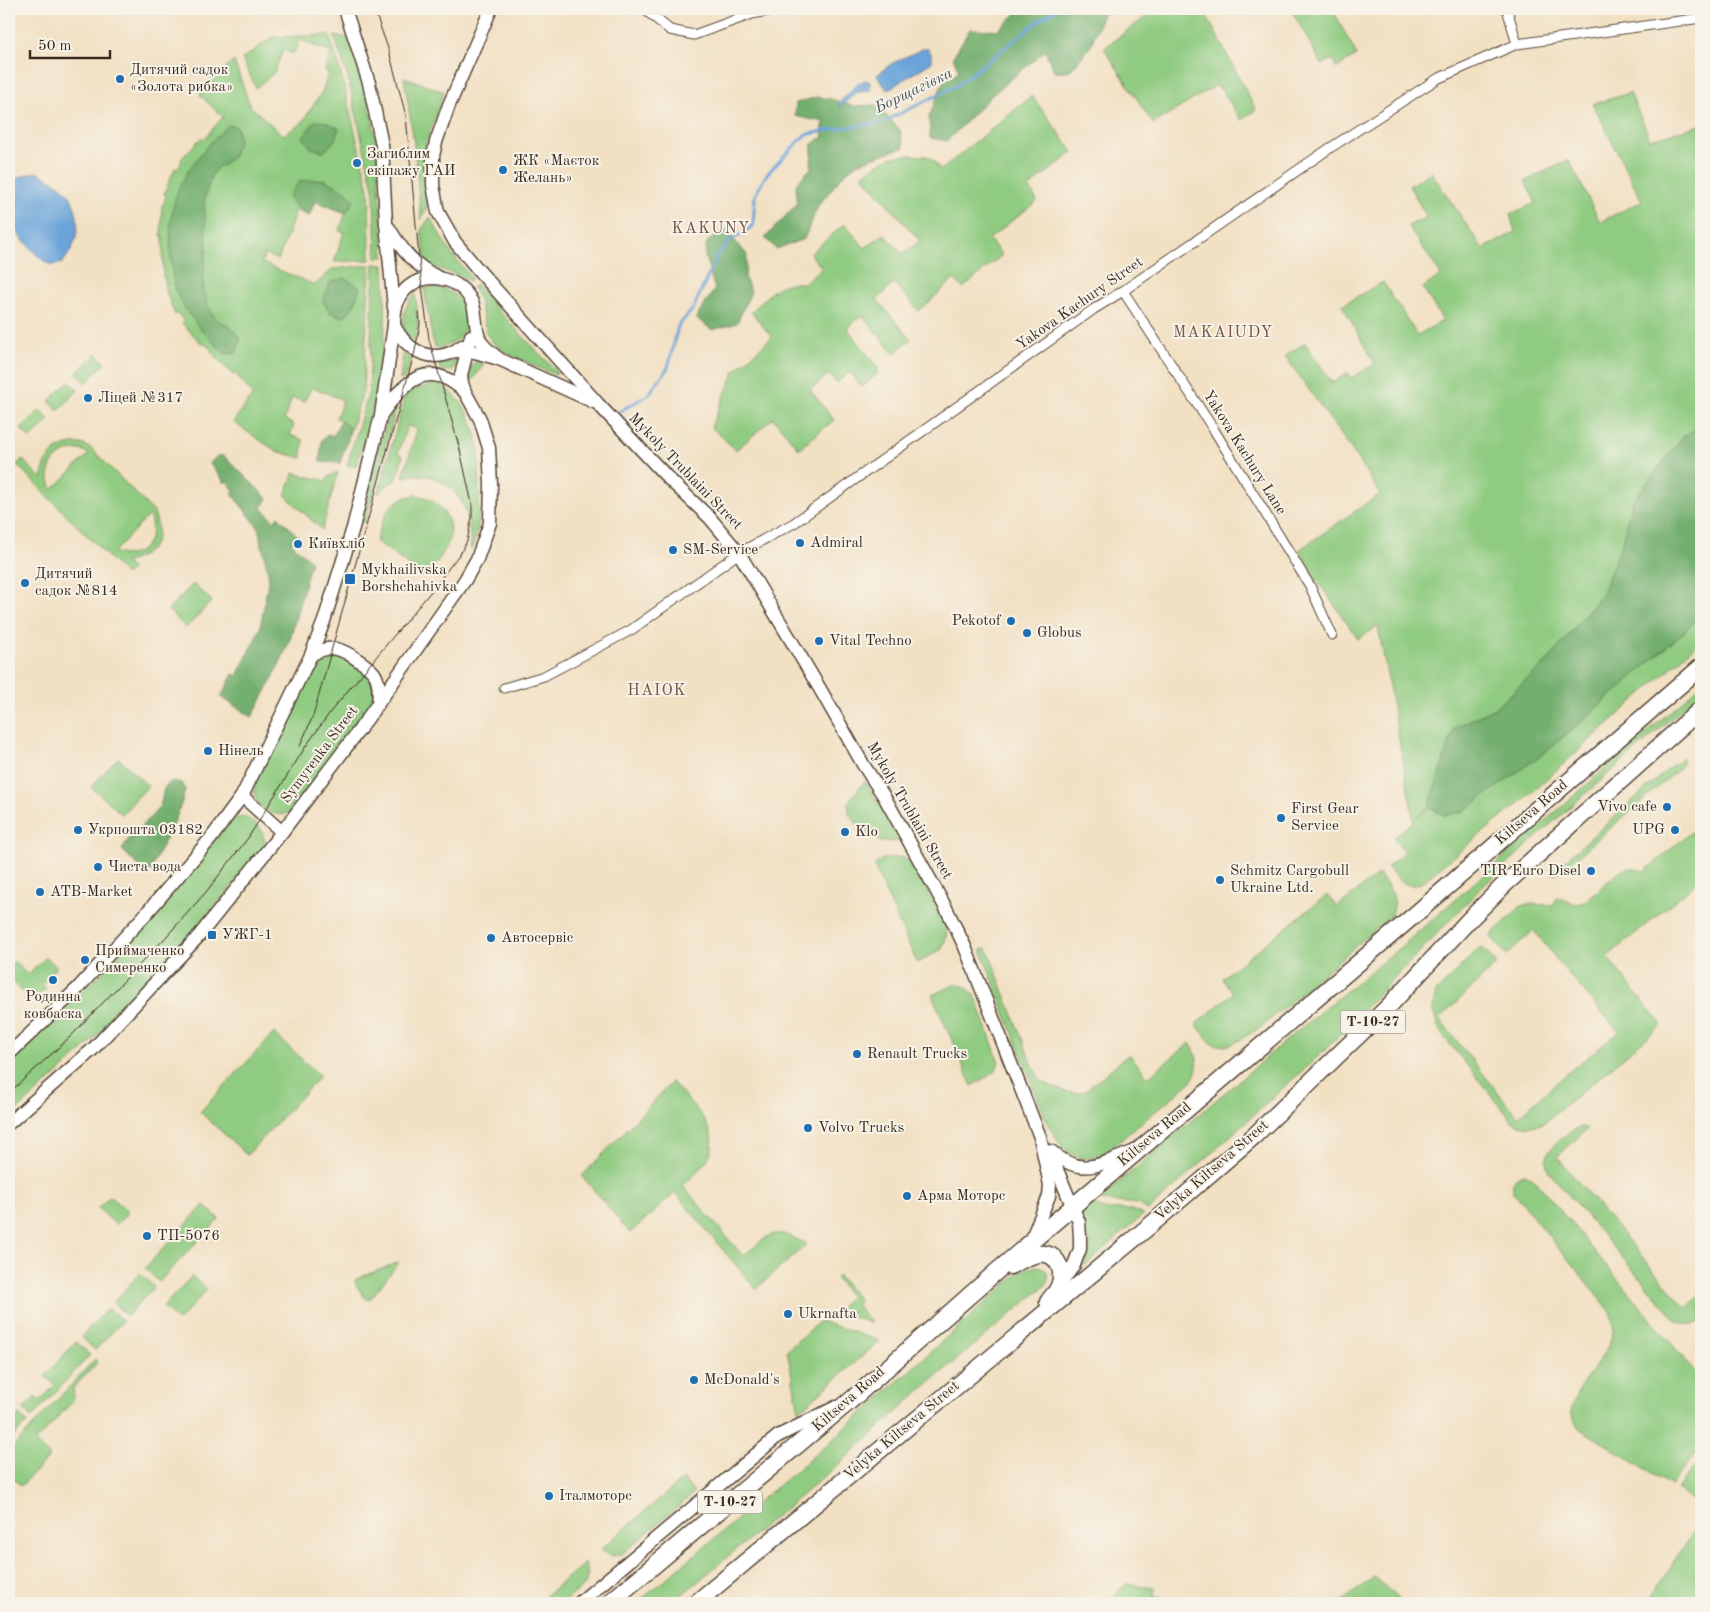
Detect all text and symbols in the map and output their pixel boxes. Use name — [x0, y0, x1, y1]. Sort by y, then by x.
scale bar — [30, 28, 110, 60]
text: 50 m — [38, 39, 72, 54]
place label: Дитячий садок «Золота рибка» — [130, 63, 233, 95]
water label: Борщагівка — [872, 65, 956, 117]
marker: Дитячий садок «Золота рибка» — [114, 73, 126, 85]
place label: Загиблим екіпажу ГАИ — [367, 147, 456, 179]
place label: ЖК «Маєток Желань» — [513, 154, 600, 186]
marker: Загиблим екіпажу ГАИ — [351, 157, 363, 169]
marker: ЖК «Маєток Желань» — [497, 164, 509, 176]
district label: KAKUNY — [672, 221, 750, 237]
street label: Yakova Kachury Street — [1014, 255, 1146, 353]
district label: MAKAIUDY — [1173, 325, 1273, 341]
street label: Yakova Kachury Lane — [1200, 388, 1288, 518]
place label: Ліцей №317 — [98, 391, 183, 406]
marker: Ліцей №317 — [82, 392, 94, 404]
street label: Mykoly Trublaini Street — [625, 411, 745, 533]
place label: Admiral — [810, 536, 863, 551]
place label: Київхліб — [308, 537, 365, 552]
marker: Admiral — [794, 537, 806, 549]
marker: Київхліб — [292, 538, 304, 550]
place label: SM-Service — [683, 543, 758, 558]
marker: SM-Service — [667, 544, 679, 556]
place label: Mykhailivska Borshchahivka — [361, 563, 458, 595]
place label: Дитячий садок №814 — [35, 567, 118, 599]
marker: Mykhailivska Borshchahivka — [343, 572, 357, 586]
marker: Дитячий садок №814 — [19, 577, 31, 589]
place label: Pekotof — [952, 614, 1002, 629]
marker: Pekotof — [1005, 615, 1017, 627]
place label: Globus — [1037, 626, 1082, 641]
marker: Globus — [1021, 627, 1033, 639]
place label: Vital Techno — [829, 634, 912, 649]
marker: Vital Techno — [813, 635, 825, 647]
district label: HAIOK — [627, 683, 687, 699]
street label: Symyrenka Street — [279, 704, 361, 806]
street label: Mykoly Trublaini Street — [863, 740, 955, 882]
place label: Нінель — [218, 744, 264, 759]
marker: Нінель — [202, 745, 214, 757]
street label: Kiltseva Road — [1493, 778, 1571, 848]
place label: Vivo cafe — [1597, 800, 1657, 815]
marker: Vivo cafe — [1661, 801, 1673, 813]
place label: First Gear Service — [1291, 802, 1359, 834]
marker: First Gear Service — [1275, 812, 1287, 824]
place label: Укрпошта 03182 — [88, 823, 203, 838]
place label: UPG — [1632, 823, 1665, 838]
marker: Укрпошта 03182 — [72, 824, 84, 836]
marker: UPG — [1669, 824, 1681, 836]
place label: Klo — [855, 825, 878, 840]
marker: Klo — [839, 826, 851, 838]
place label: Чиста вода — [108, 860, 182, 875]
marker: Чиста вода — [92, 861, 104, 873]
place label: Schmitz Cargobull Ukraine Ltd. — [1230, 864, 1349, 896]
place label: TIR Euro Disel — [1480, 864, 1581, 879]
marker: TIR Euro Disel — [1585, 865, 1597, 877]
marker: Schmitz Cargobull Ukraine Ltd. — [1214, 874, 1226, 886]
place label: ATB-Market — [50, 885, 133, 900]
marker: ATB-Market — [34, 886, 46, 898]
place label: УЖГ-1 — [222, 928, 273, 943]
marker: УЖГ-1 — [206, 929, 218, 941]
place label: Автосервіс — [501, 931, 574, 946]
marker: Автосервіс — [485, 932, 497, 944]
place label: Приймаченко Симеренко — [95, 944, 184, 976]
marker: Приймаченко Симеренко — [79, 954, 91, 966]
marker: Родинна ковбаска — [47, 974, 59, 986]
place label: Родинна ковбаска — [24, 990, 83, 1022]
road number: Т-10-27 — [1340, 1010, 1406, 1034]
place label: Renault Trucks — [867, 1047, 967, 1062]
marker: Renault Trucks — [851, 1048, 863, 1060]
street label: Kiltseva Road — [1115, 1100, 1195, 1170]
street label: Velyka Kiltseva Street — [1152, 1118, 1272, 1224]
place label: Volvo Trucks — [818, 1121, 904, 1136]
marker: Volvo Trucks — [802, 1122, 814, 1134]
place label: Арма Моторс — [917, 1189, 1006, 1204]
marker: Арма Моторс — [901, 1190, 913, 1202]
place label: ТП-5076 — [157, 1229, 220, 1244]
marker: ТП-5076 — [141, 1230, 153, 1242]
place label: Ukrnafta — [798, 1307, 857, 1322]
marker: Ukrnafta — [782, 1308, 794, 1320]
street label: Kiltseva Road — [810, 1365, 888, 1435]
place label: McDonald's — [704, 1373, 780, 1388]
marker: McDonald's — [688, 1374, 700, 1386]
street label: Velyka Kiltseva Street — [841, 1379, 963, 1483]
place label: Італмоторс — [559, 1489, 632, 1504]
marker: Італмоторс — [543, 1490, 555, 1502]
road number: Т-10-27 — [698, 1490, 762, 1514]

